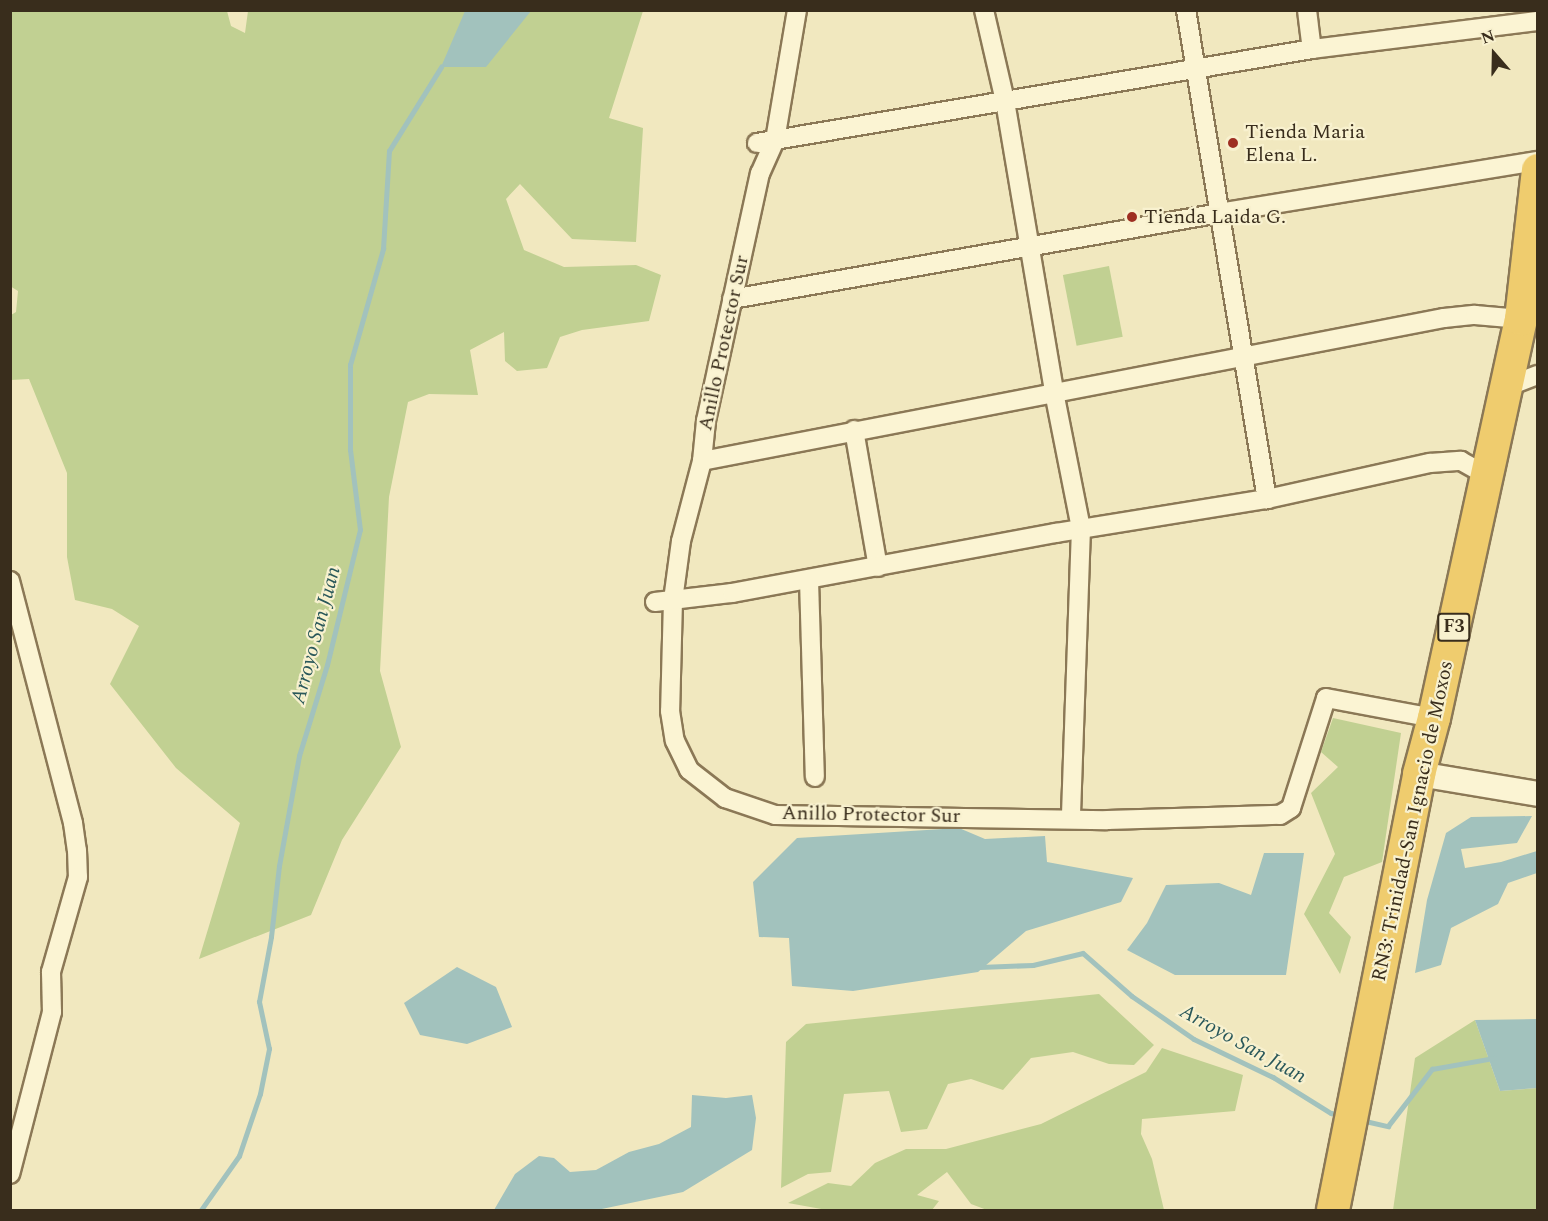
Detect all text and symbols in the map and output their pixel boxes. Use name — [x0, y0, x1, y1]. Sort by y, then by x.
north arrow — [1464, 24, 1524, 84]
text: N — [1478, 24, 1498, 51]
place label: Tienda Maria Elena L. — [1245, 120, 1365, 167]
marker: Tienda Maria Elena L. — [1226, 136, 1240, 150]
place label: Tienda Laida G. — [1144, 205, 1286, 229]
marker: Tienda Laida G. — [1125, 210, 1139, 224]
street label: Anillo Protector Sur — [694, 253, 754, 433]
water label: Arroyo San Juan — [286, 564, 346, 706]
road number: F3 — [1436, 612, 1472, 642]
street label: RN3: Trinidad-San Ignacio de Moxos — [1367, 658, 1459, 984]
street label: Anillo Protector Sur — [782, 801, 960, 829]
water label: Arroyo San Juan — [1175, 999, 1311, 1089]

